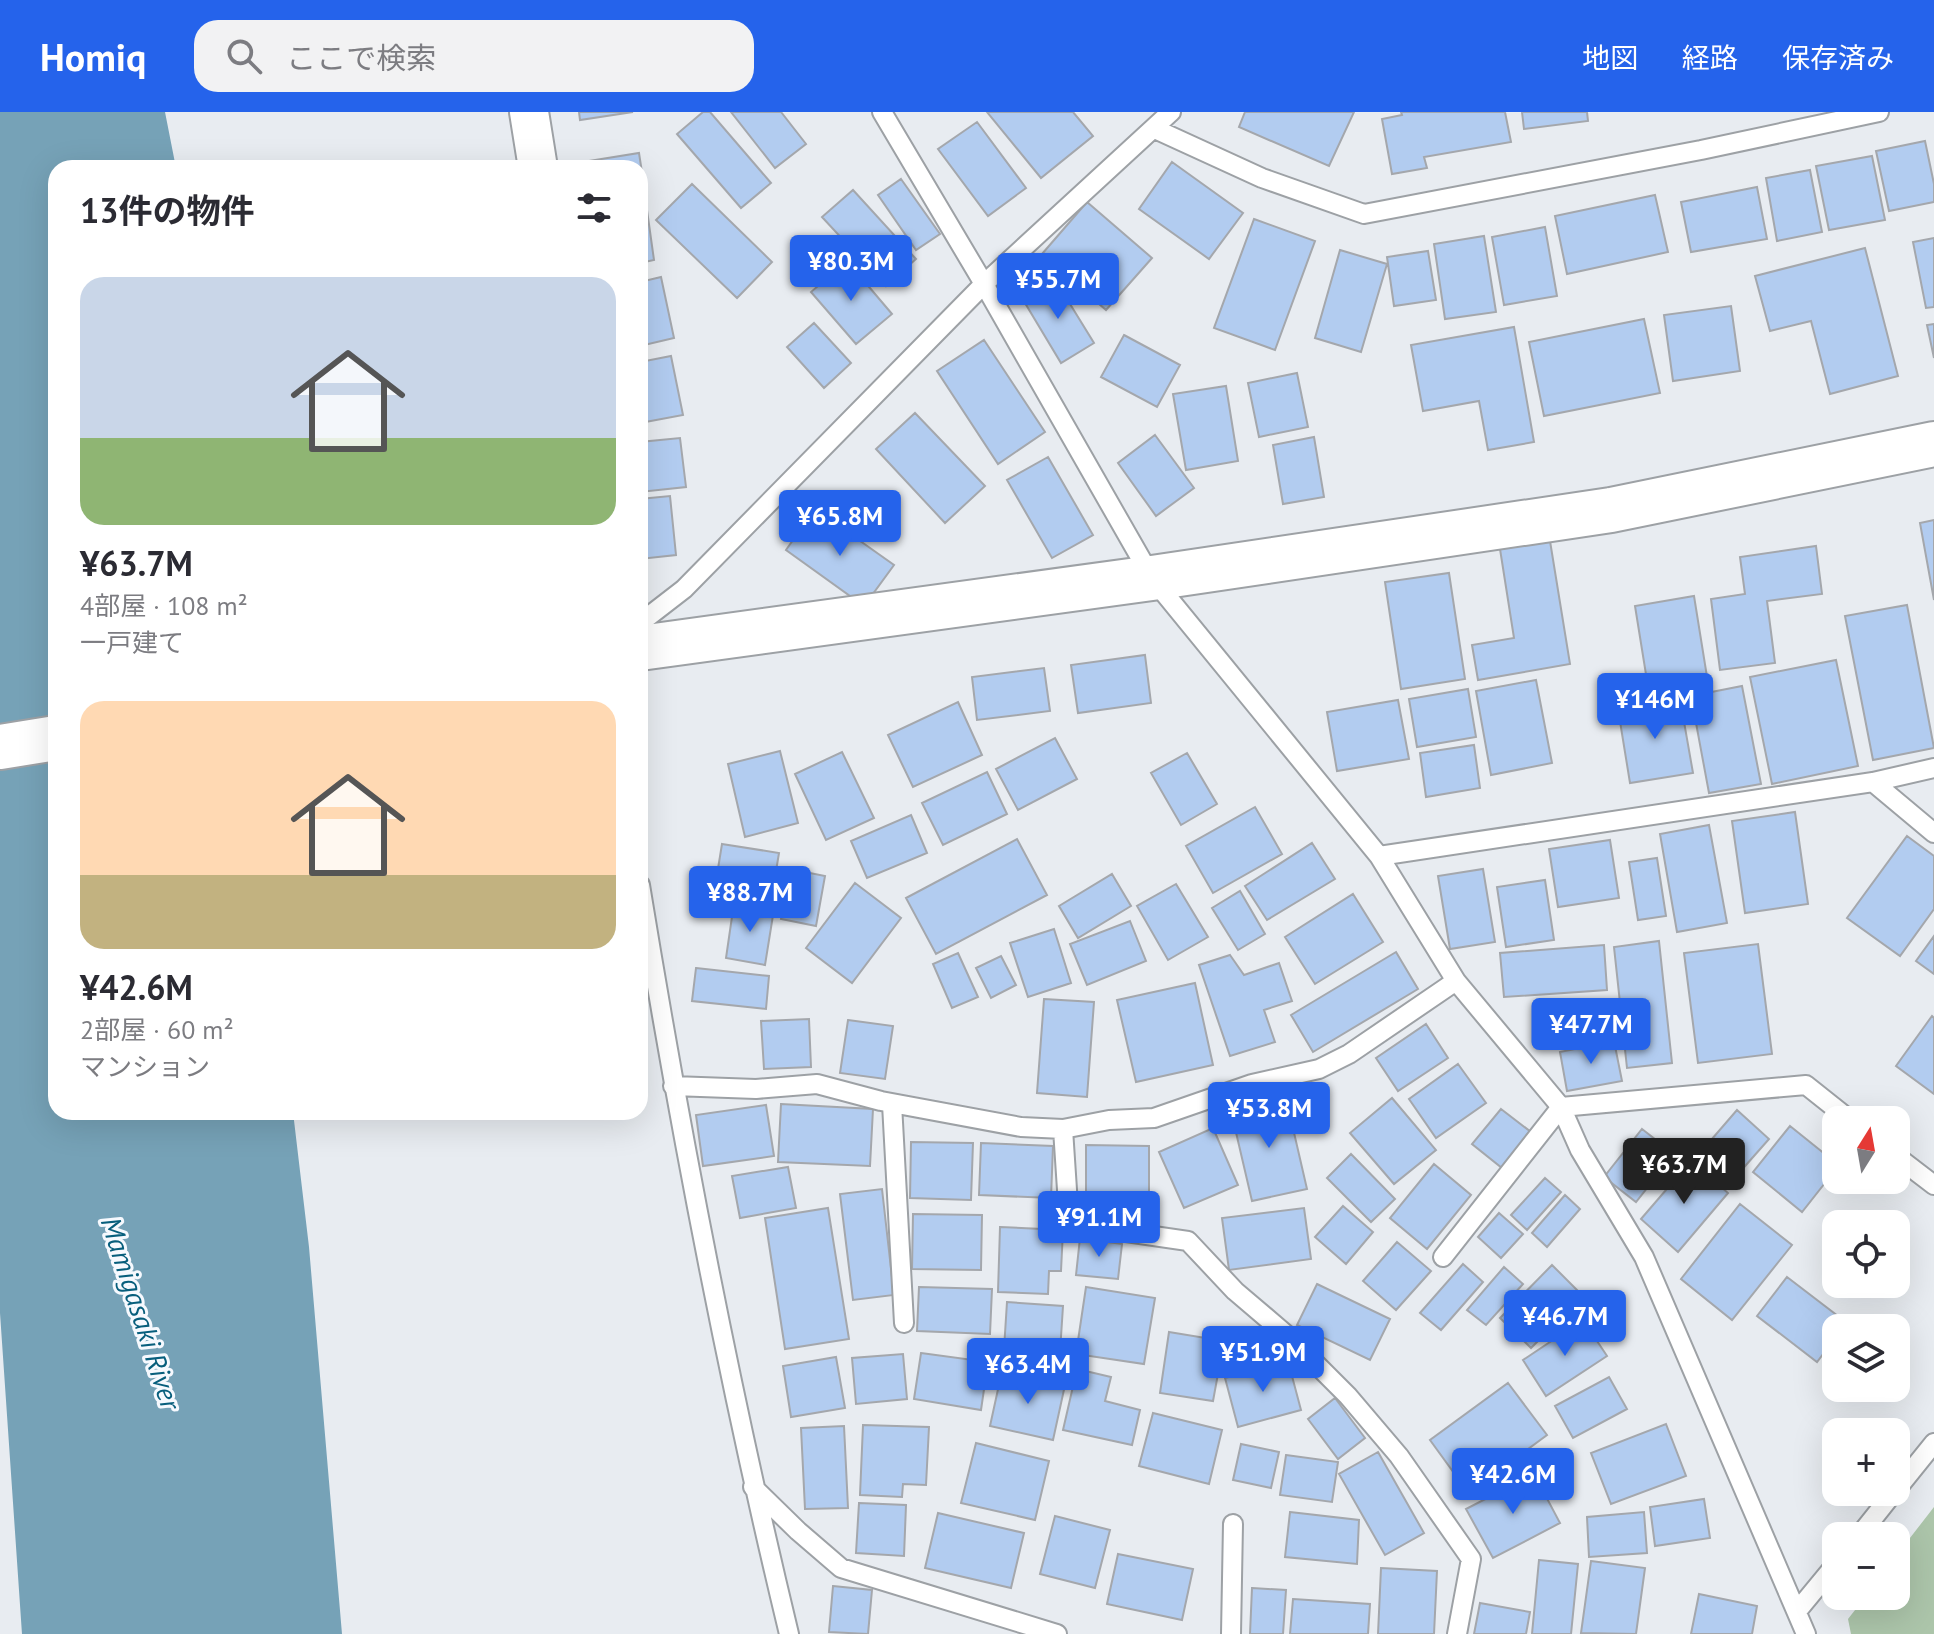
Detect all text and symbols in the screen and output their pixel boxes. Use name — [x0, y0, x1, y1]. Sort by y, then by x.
search box — [194, 20, 754, 92]
text: Homiq — [40, 32, 146, 81]
icon: search — [222, 34, 266, 78]
text: ここで検索 — [286, 38, 436, 77]
text: 地図 — [1582, 39, 1638, 76]
text: 経路 — [1682, 39, 1738, 76]
text: 保存済み — [1782, 39, 1894, 76]
icon: filters — [572, 186, 616, 230]
text: 13件の物件 — [80, 188, 255, 232]
pin: ¥80.3M — [786, 235, 916, 303]
text: ¥80.3M — [808, 244, 894, 277]
pin: ¥55.7M — [993, 253, 1123, 321]
text: ¥55.7M — [1015, 262, 1101, 295]
icon: home — [276, 329, 420, 473]
pin: ¥65.8M — [775, 490, 905, 558]
text: ¥65.8M — [797, 499, 883, 532]
text: ¥63.7M — [80, 541, 193, 585]
text: 4部屋 · 108 m² — [80, 589, 248, 622]
text: 一戸建て — [80, 626, 184, 659]
pin: ¥146M — [1599, 673, 1711, 741]
text: ¥146M — [1615, 682, 1695, 715]
icon: home — [276, 753, 420, 897]
pin: ¥88.7M — [685, 866, 815, 934]
text: ¥88.7M — [707, 875, 793, 908]
text: ¥42.6M — [80, 965, 193, 1009]
pin: ¥47.7M — [1526, 998, 1656, 1066]
text: ¥47.7M — [1549, 1007, 1633, 1040]
text: 2部屋 · 60 m² — [80, 1013, 234, 1046]
text: マンション — [80, 1050, 210, 1083]
pin: ¥53.8M — [1204, 1082, 1334, 1150]
text: ¥53.8M — [1226, 1091, 1312, 1124]
north arrow — [1822, 1106, 1910, 1194]
map controls — [1822, 1106, 1910, 1610]
pin: ¥63.7M — [1619, 1138, 1749, 1206]
text: ¥63.7M — [1641, 1147, 1727, 1180]
pin: ¥91.1M — [1034, 1191, 1164, 1259]
text: ¥91.1M — [1056, 1200, 1142, 1233]
button: locate — [1822, 1210, 1910, 1298]
water label: Mamigasaki River — [93, 1212, 191, 1415]
pin: ¥46.7M — [1500, 1290, 1630, 1358]
text: ¥46.7M — [1522, 1299, 1608, 1332]
button: layers — [1822, 1314, 1910, 1402]
pin: ¥51.9M — [1198, 1326, 1328, 1394]
text: ¥51.9M — [1220, 1335, 1306, 1368]
pin: ¥63.4M — [963, 1338, 1093, 1406]
text: ¥63.4M — [985, 1347, 1071, 1380]
button: + — [1822, 1418, 1910, 1506]
pin: ¥42.6M — [1448, 1448, 1578, 1516]
text: ¥42.6M — [1470, 1457, 1556, 1490]
button: − — [1822, 1522, 1910, 1610]

